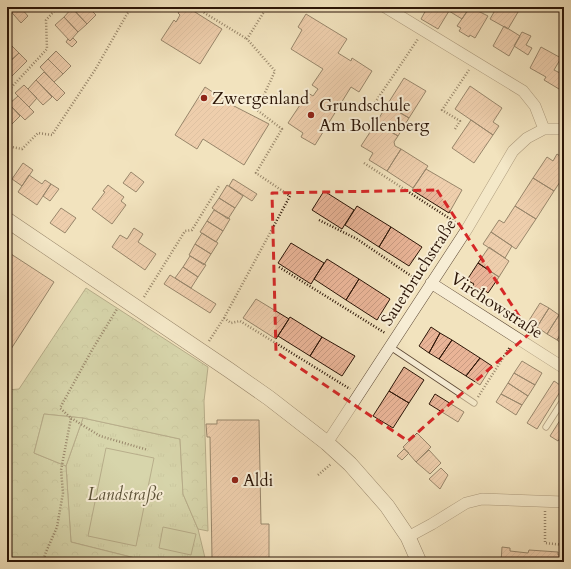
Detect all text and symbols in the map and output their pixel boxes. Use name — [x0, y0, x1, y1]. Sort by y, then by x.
place label: Zwergenland — [212, 87, 309, 110]
marker: Zwergenland — [199, 93, 209, 103]
place label: Grundschule Am Bollenberg — [319, 94, 430, 137]
marker: Grundschule Am Bollenberg — [306, 110, 316, 120]
street label: Sauerbruchstraße — [375, 214, 462, 330]
street label: Virchowstraße — [446, 267, 547, 344]
place label: Aldi — [243, 469, 273, 492]
marker: Aldi — [230, 475, 240, 485]
park label: Landstraße — [88, 483, 163, 506]

